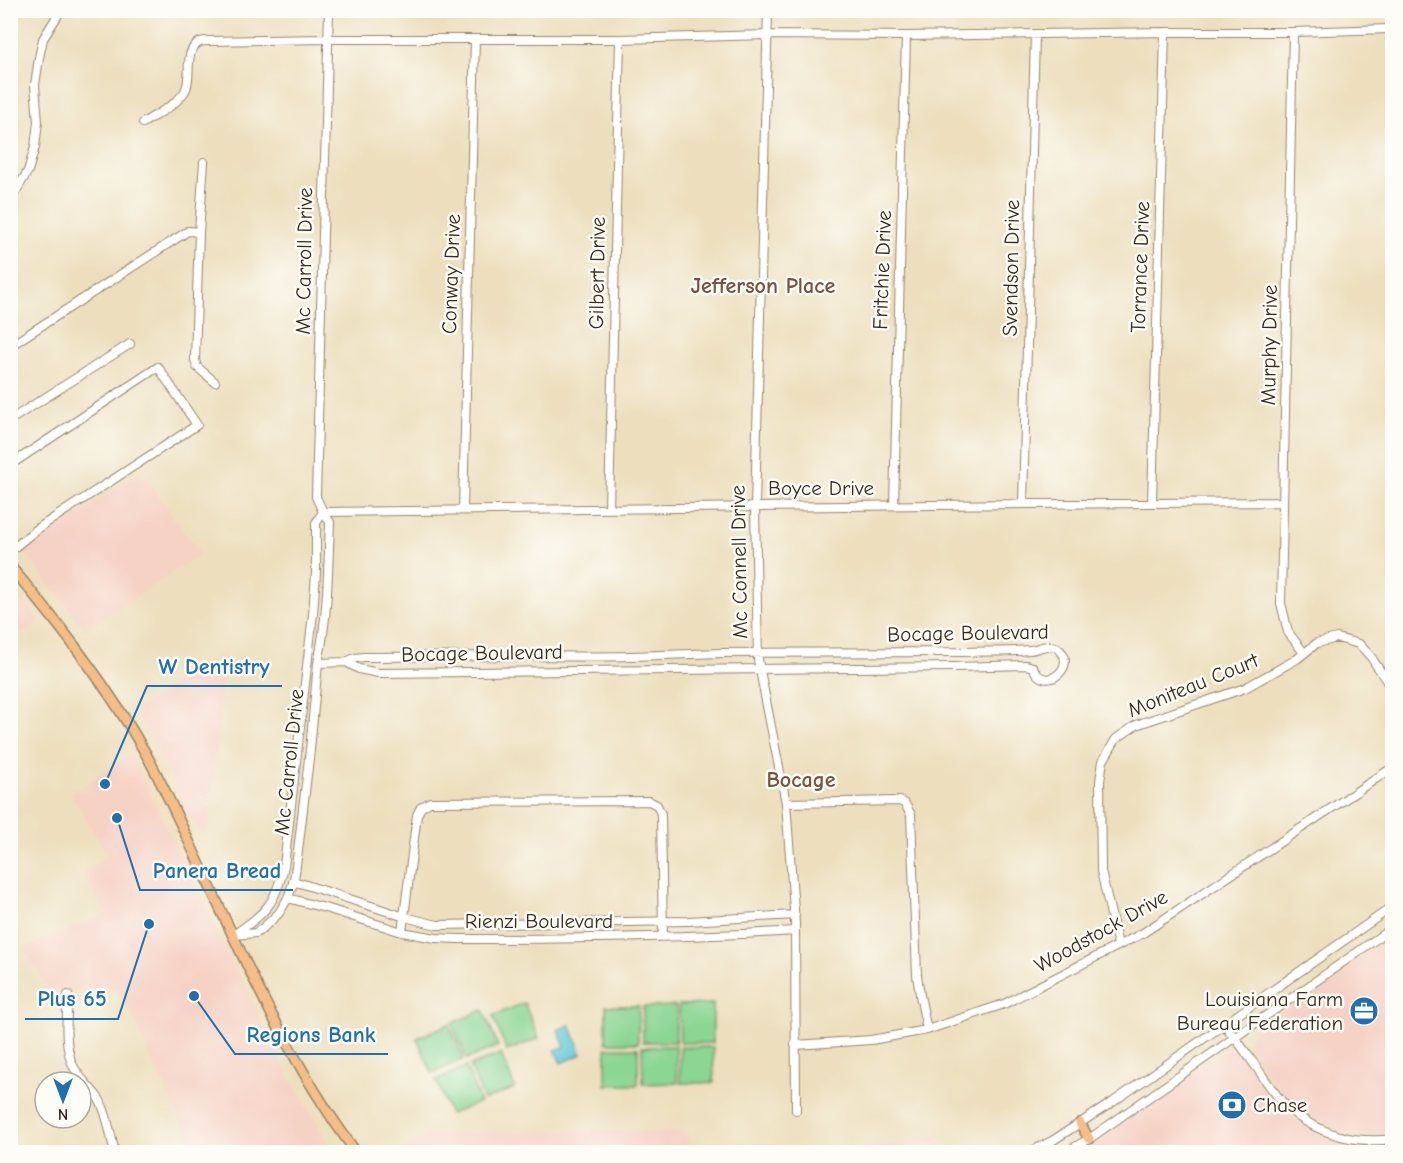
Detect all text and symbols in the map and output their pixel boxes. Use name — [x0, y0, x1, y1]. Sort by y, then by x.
street label: Mc Carroll Drive — [291, 187, 317, 335]
street label: Svendson Drive — [998, 199, 1024, 337]
street label: Torrance Drive — [1126, 201, 1154, 333]
street label: Fritchie Drive — [868, 210, 896, 330]
street label: Conway Drive — [437, 214, 465, 334]
street label: Gilbert Drive — [584, 216, 610, 330]
district label: Jefferson Place — [691, 273, 836, 299]
street label: Murphy Drive — [1256, 284, 1282, 406]
street label: Boyce Drive — [768, 476, 874, 500]
street label: Mc Connell Drive — [726, 485, 752, 639]
street label: Bocage Boulevard — [887, 620, 1049, 646]
street label: Bocage Boulevard — [401, 640, 563, 666]
callout: W Dentistry — [147, 646, 282, 686]
street label: Moniteau Court — [1124, 648, 1263, 722]
text: W Dentistry — [159, 654, 270, 680]
street label: Mc Carroll Drive — [269, 688, 309, 836]
district label: Bocage — [766, 767, 836, 793]
callout: Panera Bread — [140, 850, 293, 890]
text: Panera Bread — [153, 858, 281, 884]
street label: Woodstock Drive — [1030, 885, 1172, 977]
street label: Rienzi Boulevard — [465, 909, 613, 933]
callout: Plus 65 — [25, 979, 118, 1019]
text: Plus 65 — [37, 986, 107, 1012]
place label: Louisiana Farm Bureau Federation — [1177, 987, 1343, 1035]
office icon: Louisiana Farm Bureau Federation — [1348, 995, 1380, 1027]
callout: Regions Bank — [235, 1014, 388, 1054]
text: Regions Bank — [247, 1022, 376, 1048]
north arrow — [33, 1070, 93, 1130]
bank icon: Chase — [1216, 1089, 1248, 1121]
place label: Chase — [1253, 1093, 1307, 1117]
text: N — [58, 1105, 68, 1123]

